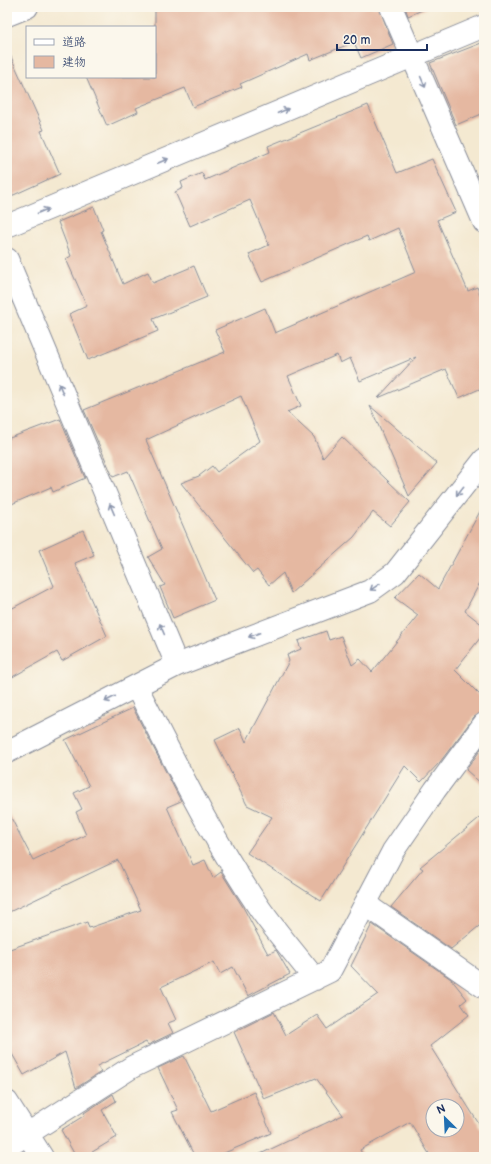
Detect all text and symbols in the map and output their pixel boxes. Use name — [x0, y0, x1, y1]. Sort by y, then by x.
legend — [26, 26, 156, 78]
scale bar — [337, 26, 427, 52]
text: 20 m — [343, 33, 370, 48]
text: 道路 — [62, 35, 86, 50]
text: 建物 — [62, 55, 86, 70]
one-way arrow — [420, 75, 427, 87]
one-way arrow — [276, 107, 288, 114]
one-way arrow — [156, 157, 168, 165]
one-way arrow — [37, 207, 49, 215]
one-way arrow — [57, 383, 65, 395]
one-way arrow — [456, 485, 464, 496]
one-way arrow — [107, 503, 115, 515]
one-way arrow — [369, 583, 380, 591]
one-way arrow — [157, 623, 165, 635]
one-way arrow — [248, 632, 260, 640]
one-way arrow — [104, 696, 116, 703]
north arrow — [425, 1098, 465, 1138]
text: N — [435, 1102, 448, 1117]

